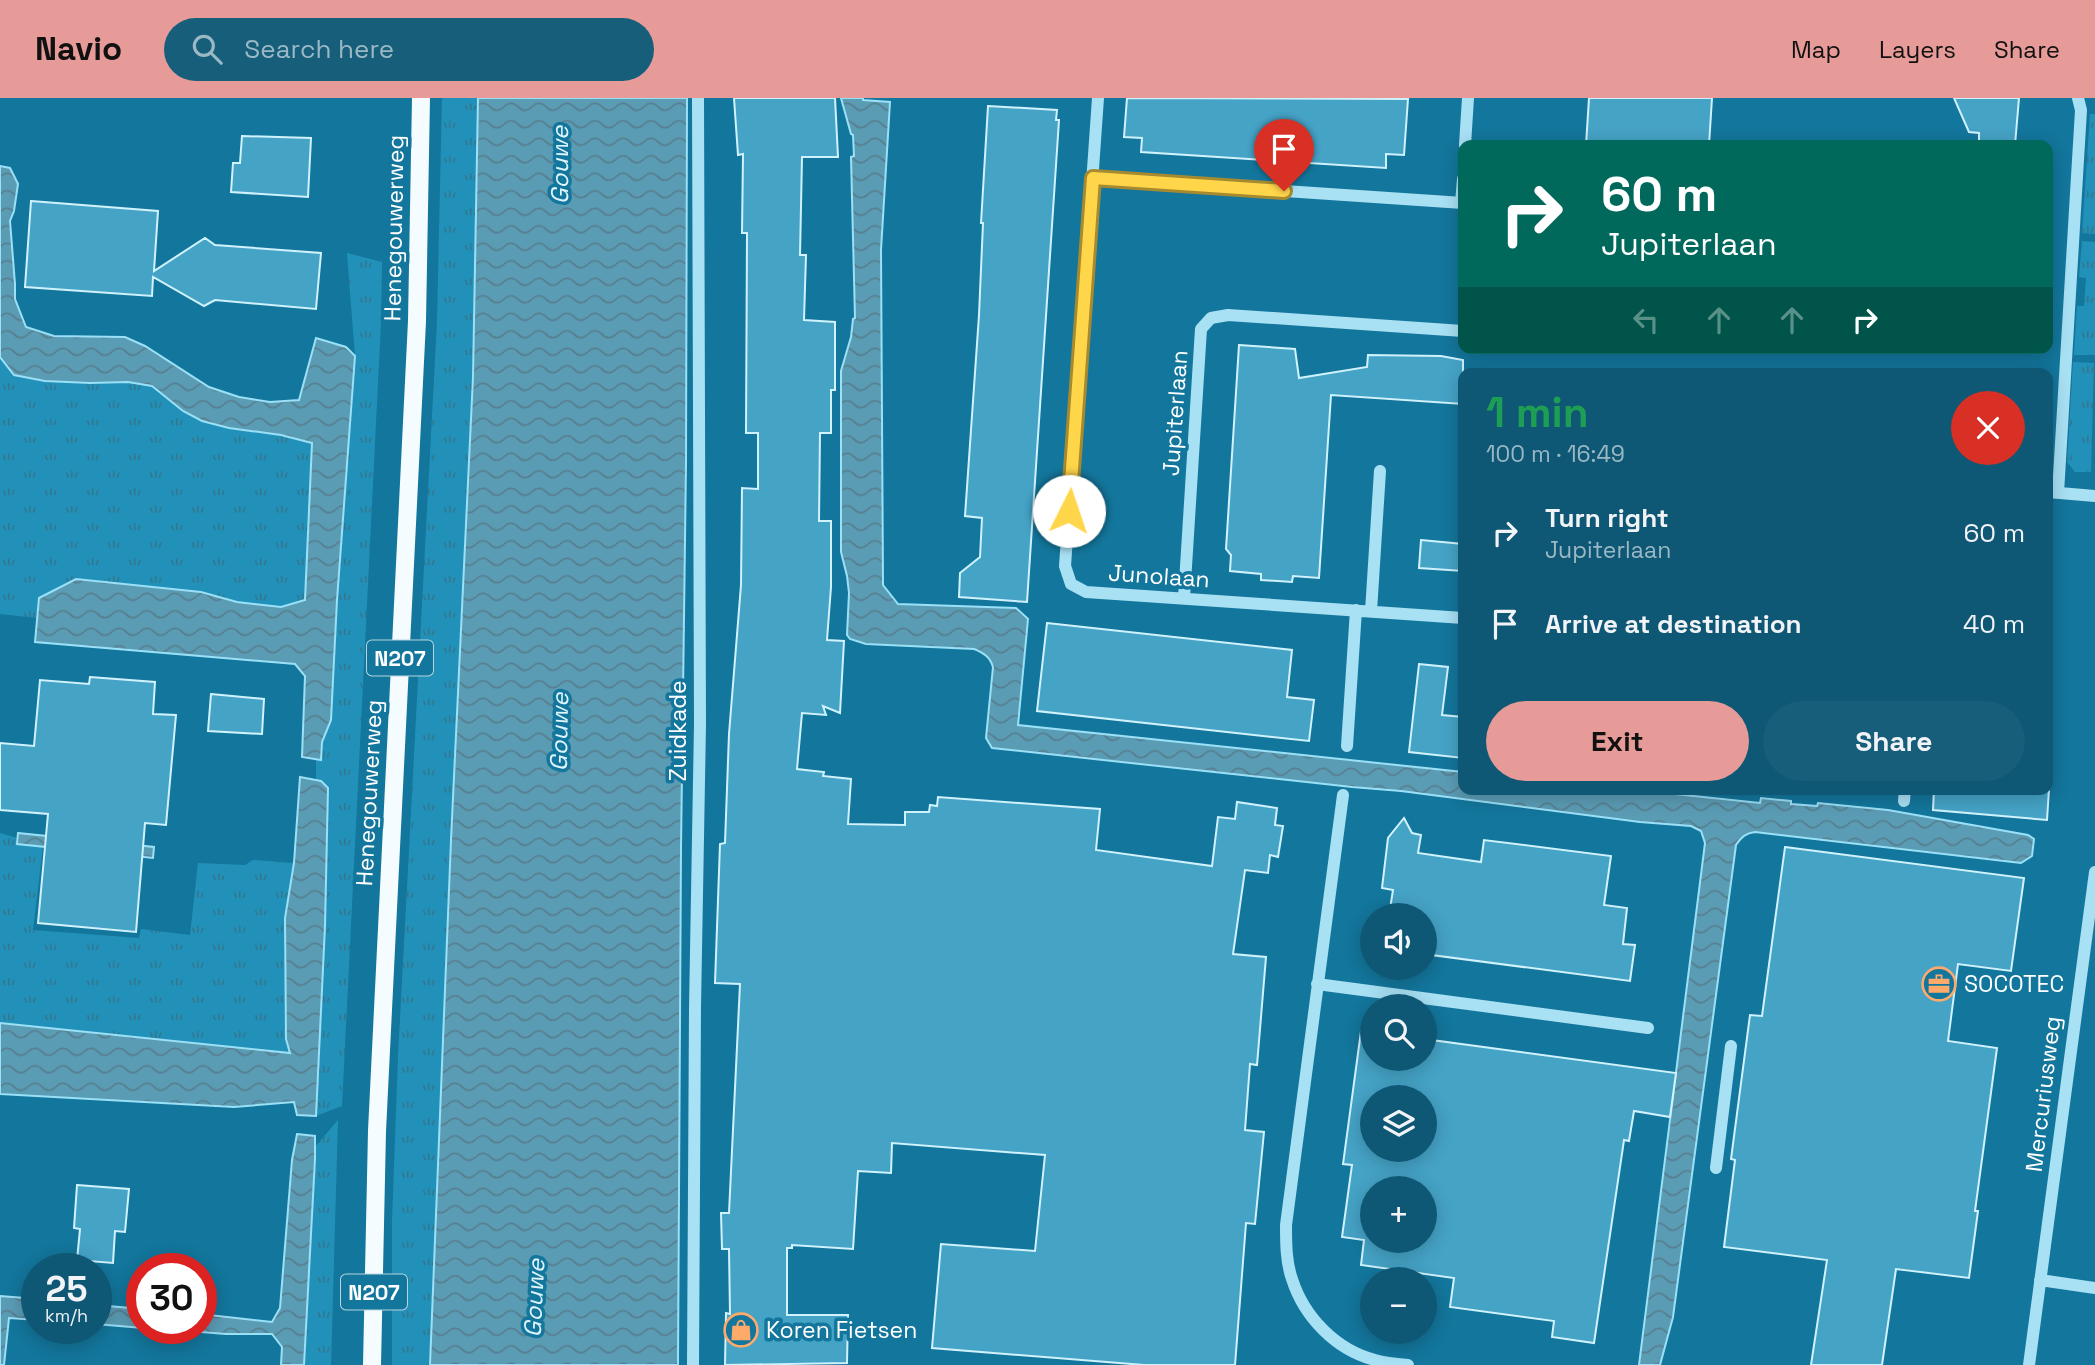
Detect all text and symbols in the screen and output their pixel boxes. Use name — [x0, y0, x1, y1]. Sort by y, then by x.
search box — [164, 18, 654, 81]
text: Navio — [35, 28, 122, 70]
icon: search — [188, 30, 226, 68]
text: Search here — [244, 32, 394, 66]
text: Map — [1791, 34, 1841, 65]
text: Layers — [1879, 34, 1956, 65]
text: Share — [1994, 34, 2060, 65]
pin — [1254, 119, 1314, 191]
water label: Gouwe — [544, 125, 575, 204]
icon: arrive — [1265, 130, 1303, 168]
street label: Henegouwerweg — [377, 134, 411, 322]
text: 60 m — [1601, 163, 1717, 225]
icon: right — [1486, 168, 1577, 259]
text: Jupiterlaan — [1601, 224, 1777, 264]
icon: left — [1627, 301, 1665, 339]
icon: ahead — [1700, 301, 1738, 339]
icon: ahead — [1773, 301, 1811, 339]
icon: right — [1846, 301, 1884, 339]
street label: Jupiterlaan — [1156, 349, 1194, 477]
text: 1 min — [1486, 386, 1589, 439]
button: close — [1951, 391, 2025, 465]
text: 100 m · 16:49 — [1486, 439, 1625, 469]
position arrow — [1032, 474, 1106, 548]
text: Turn right — [1545, 501, 1669, 535]
icon: right — [1486, 514, 1524, 552]
text: 60 m — [1963, 516, 2025, 550]
text: Jupiterlaan — [1545, 535, 1671, 565]
street label: Junolaan — [1107, 557, 1211, 595]
icon: arrive — [1486, 605, 1524, 643]
text: Arrive at destination — [1545, 607, 1802, 641]
text: 40 m — [1963, 607, 2025, 641]
road number: N207 — [367, 640, 433, 676]
street label: Zuidkade — [663, 680, 693, 782]
water label: Gouwe — [543, 692, 575, 772]
street label: Henegouwerweg — [349, 699, 389, 887]
button: Exit — [1486, 701, 1749, 781]
button: Share — [1763, 701, 2025, 781]
map controls — [1360, 903, 1437, 1344]
button: sound — [1360, 903, 1437, 980]
office icon: SOCOTEC — [1920, 965, 1958, 1003]
place label: SOCOTEC — [1964, 969, 2064, 999]
button: search — [1360, 994, 1437, 1071]
street label: Mercuriusweg — [2019, 1015, 2067, 1173]
button: layers — [1360, 1085, 1437, 1162]
button: + — [1360, 1176, 1437, 1253]
speed limit sign: 30 — [126, 1253, 217, 1344]
water label: Gouwe — [516, 1257, 552, 1338]
text: 25 — [46, 1267, 87, 1311]
button: − — [1360, 1267, 1437, 1344]
road number: N207 — [341, 1274, 407, 1310]
text: km/h — [45, 1304, 88, 1327]
shop icon: Koren Fietsen — [722, 1311, 760, 1349]
place label: Koren Fietsen — [766, 1315, 917, 1345]

